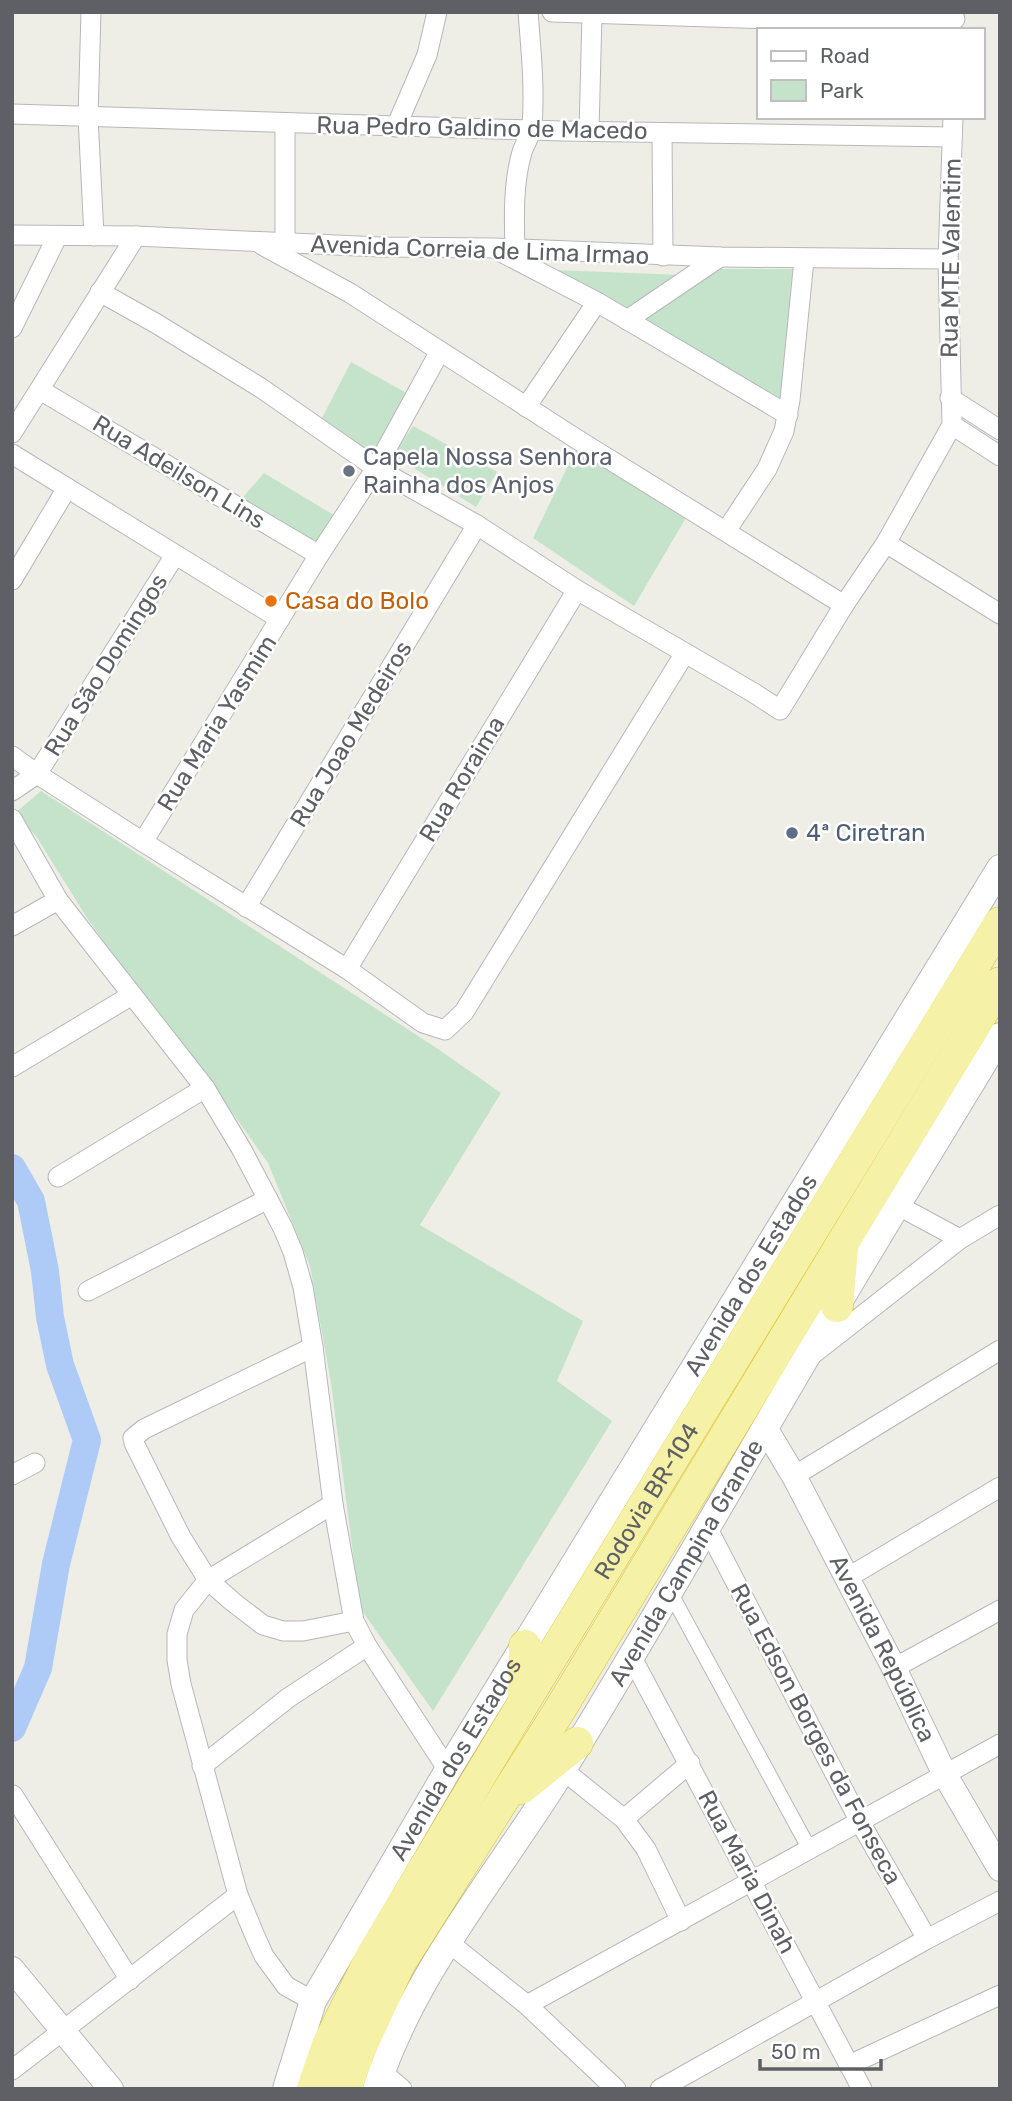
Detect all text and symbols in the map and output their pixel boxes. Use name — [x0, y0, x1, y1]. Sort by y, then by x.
legend — [757, 28, 984, 119]
text: Road — [820, 43, 870, 68]
text: Park — [820, 78, 864, 103]
street label: Rua Pedro Galdino de Macedo — [316, 111, 648, 145]
street label: Rua MTE Valentim — [935, 158, 967, 358]
street label: Avenida Correia de Lima Irmao — [310, 230, 650, 270]
street label: Rua Adeilson Lins — [88, 409, 270, 535]
place label: Capela Nossa Senhora Rainha dos Anjos — [363, 443, 612, 499]
marker: Capela Nossa Senhora Rainha dos Anjos — [341, 463, 357, 479]
street label: Rua São Domingos — [39, 569, 173, 761]
place label: Casa do Bolo — [285, 587, 429, 615]
marker: Casa do Bolo — [263, 593, 279, 609]
street label: Rua Maria Yasmim — [152, 630, 282, 816]
street label: Rua Joao Medeiros — [284, 636, 418, 832]
street label: Rua Roraima — [414, 711, 510, 847]
place label: 4ª Ciretran — [806, 819, 926, 847]
marker: 4ª Ciretran — [784, 825, 800, 841]
street label: Avenida dos Estados — [679, 1169, 823, 1381]
street label: Rodovia BR-104 — [588, 1418, 705, 1584]
street label: Avenida Campina Grande — [603, 1435, 769, 1691]
street label: Avenida República — [824, 1550, 941, 1746]
street label: Rua Edson Borges da Fonseca — [725, 1579, 907, 1889]
street label: Avenida dos Estados — [384, 1653, 527, 1865]
street label: Rua Maria Dinah — [692, 1786, 802, 1958]
scale bar — [760, 2028, 881, 2072]
text: 50 m — [771, 2039, 821, 2064]

